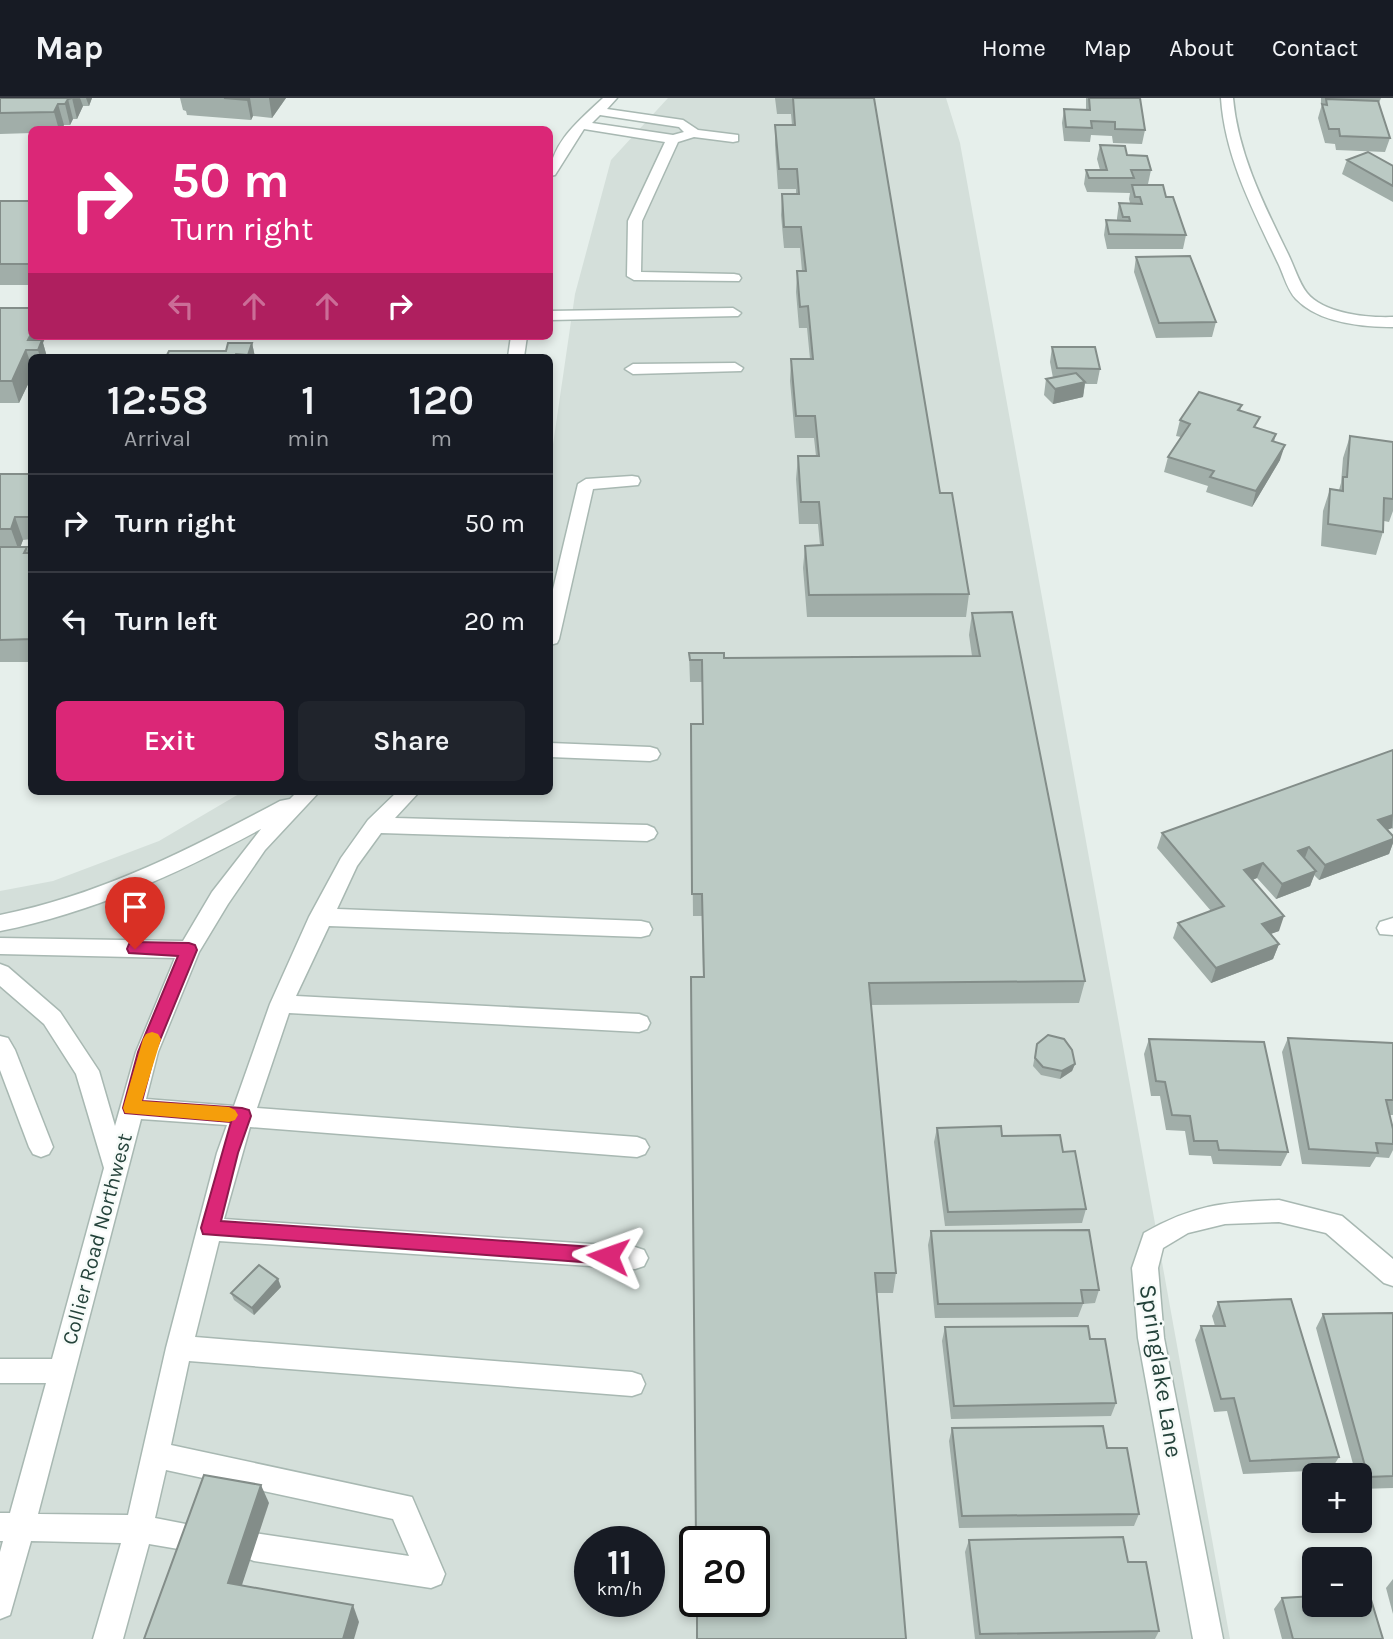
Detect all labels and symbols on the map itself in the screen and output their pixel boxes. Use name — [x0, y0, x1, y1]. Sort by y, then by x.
pin — [105, 877, 165, 949]
street label: Collier Road Northwest — [57, 1131, 137, 1347]
position arrow — [571, 1219, 645, 1293]
street label: Springlake Lane — [1133, 1282, 1189, 1460]
speed limit sign: 20 — [679, 1526, 770, 1617]

